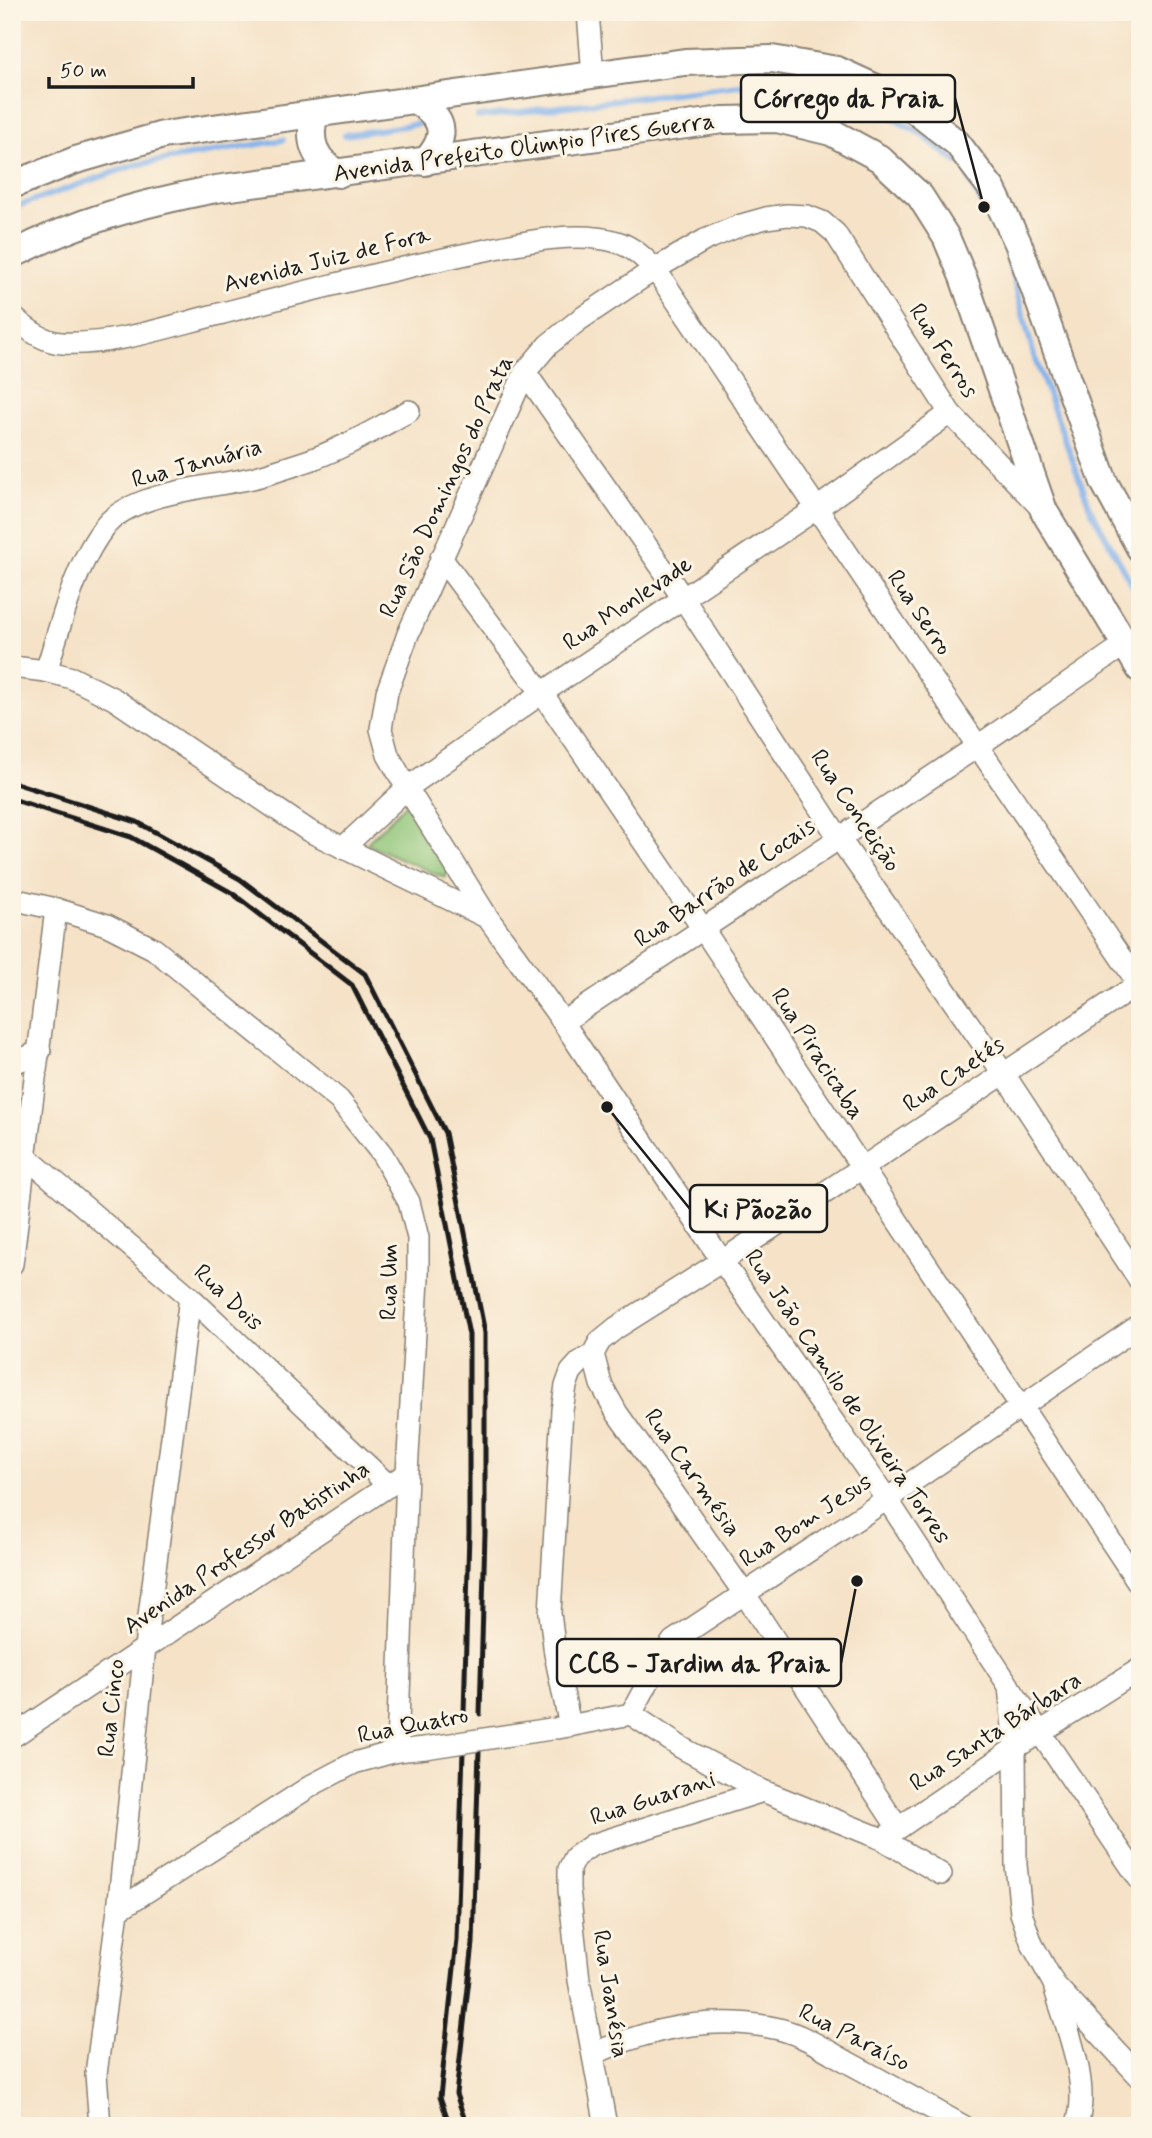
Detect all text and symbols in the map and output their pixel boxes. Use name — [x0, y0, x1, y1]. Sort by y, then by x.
scale bar — [49, 46, 192, 90]
text: 50 m — [60, 57, 107, 85]
callout: Córrego da Praia — [741, 75, 955, 122]
text: Córrego da Praia — [753, 83, 944, 120]
street label: Avenida Prefeito Olimpio Pires Guerra — [331, 106, 717, 190]
street label: Avenida Juiz de Fora — [220, 219, 434, 301]
street label: Rua Ferros — [901, 298, 985, 405]
street label: Rua São Domingos do Prata — [373, 351, 521, 623]
street label: Rua Januária — [129, 432, 265, 496]
street label: Rua Monlevade — [557, 549, 699, 659]
street label: Rua Serro — [879, 564, 959, 662]
street label: Rua Conceição — [803, 744, 907, 878]
street label: Rua Barrão de Cocais — [628, 811, 822, 955]
street label: Rua Piracicaba — [763, 982, 871, 1126]
street label: Rua Caetés — [897, 1029, 1011, 1120]
callout: Ki Pãozão — [690, 1185, 827, 1232]
text: Ki Pãozão — [704, 1194, 812, 1228]
street label: Rua Um — [374, 1243, 406, 1321]
street label: Rua João Camilo de Oliveira Torres — [736, 1243, 958, 1551]
street label: Rua Dois — [186, 1258, 270, 1339]
street label: Rua Carmésia — [636, 1403, 748, 1543]
street label: Avenida Professor Batistinha — [118, 1454, 376, 1642]
street label: Rua Bom Jesus — [734, 1467, 878, 1575]
callout: CCB - Jardim da Praia — [557, 1639, 841, 1686]
text: CCB - Jardim da Praia — [568, 1648, 831, 1682]
street label: Rua Cinco — [91, 1657, 133, 1759]
street label: Rua Santa Bárbara — [904, 1665, 1088, 1799]
street label: Rua Quatro — [355, 1700, 471, 1752]
street label: Rua Guarani — [586, 1764, 720, 1834]
street label: Rua Joanésia — [585, 1928, 635, 2060]
street label: Rua Paraíso — [793, 1997, 915, 2079]

